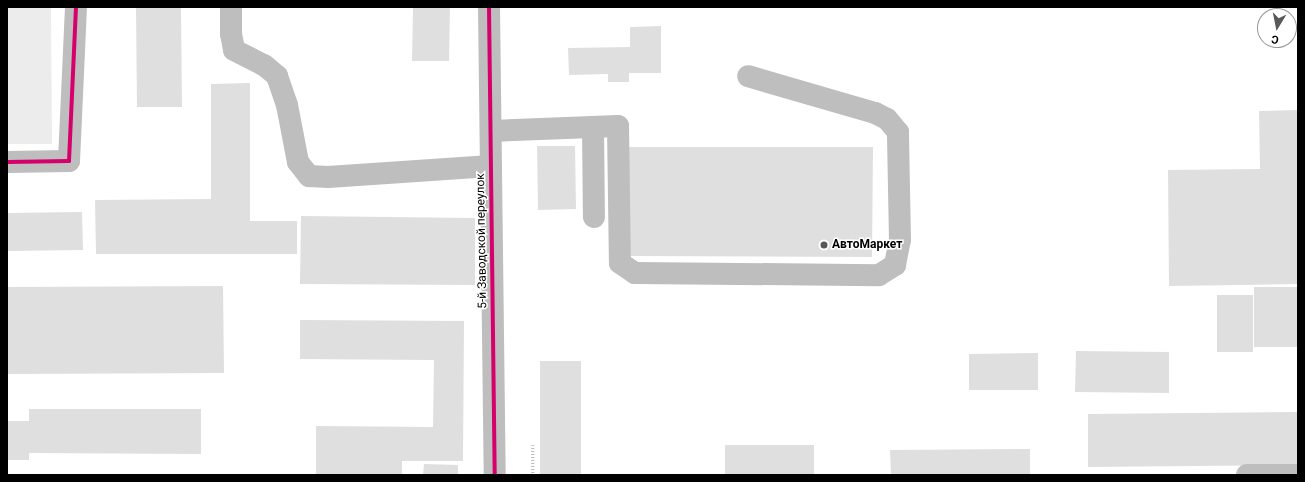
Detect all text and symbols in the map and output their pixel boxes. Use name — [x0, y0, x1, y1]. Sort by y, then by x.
north arrow — [1257, 8, 1297, 48]
text: С — [1270, 32, 1280, 46]
street label: 5-й Заводской переулок — [474, 173, 490, 309]
place label: АвтоМаркет — [832, 238, 902, 252]
marker: АвтоМаркет — [819, 240, 829, 250]

